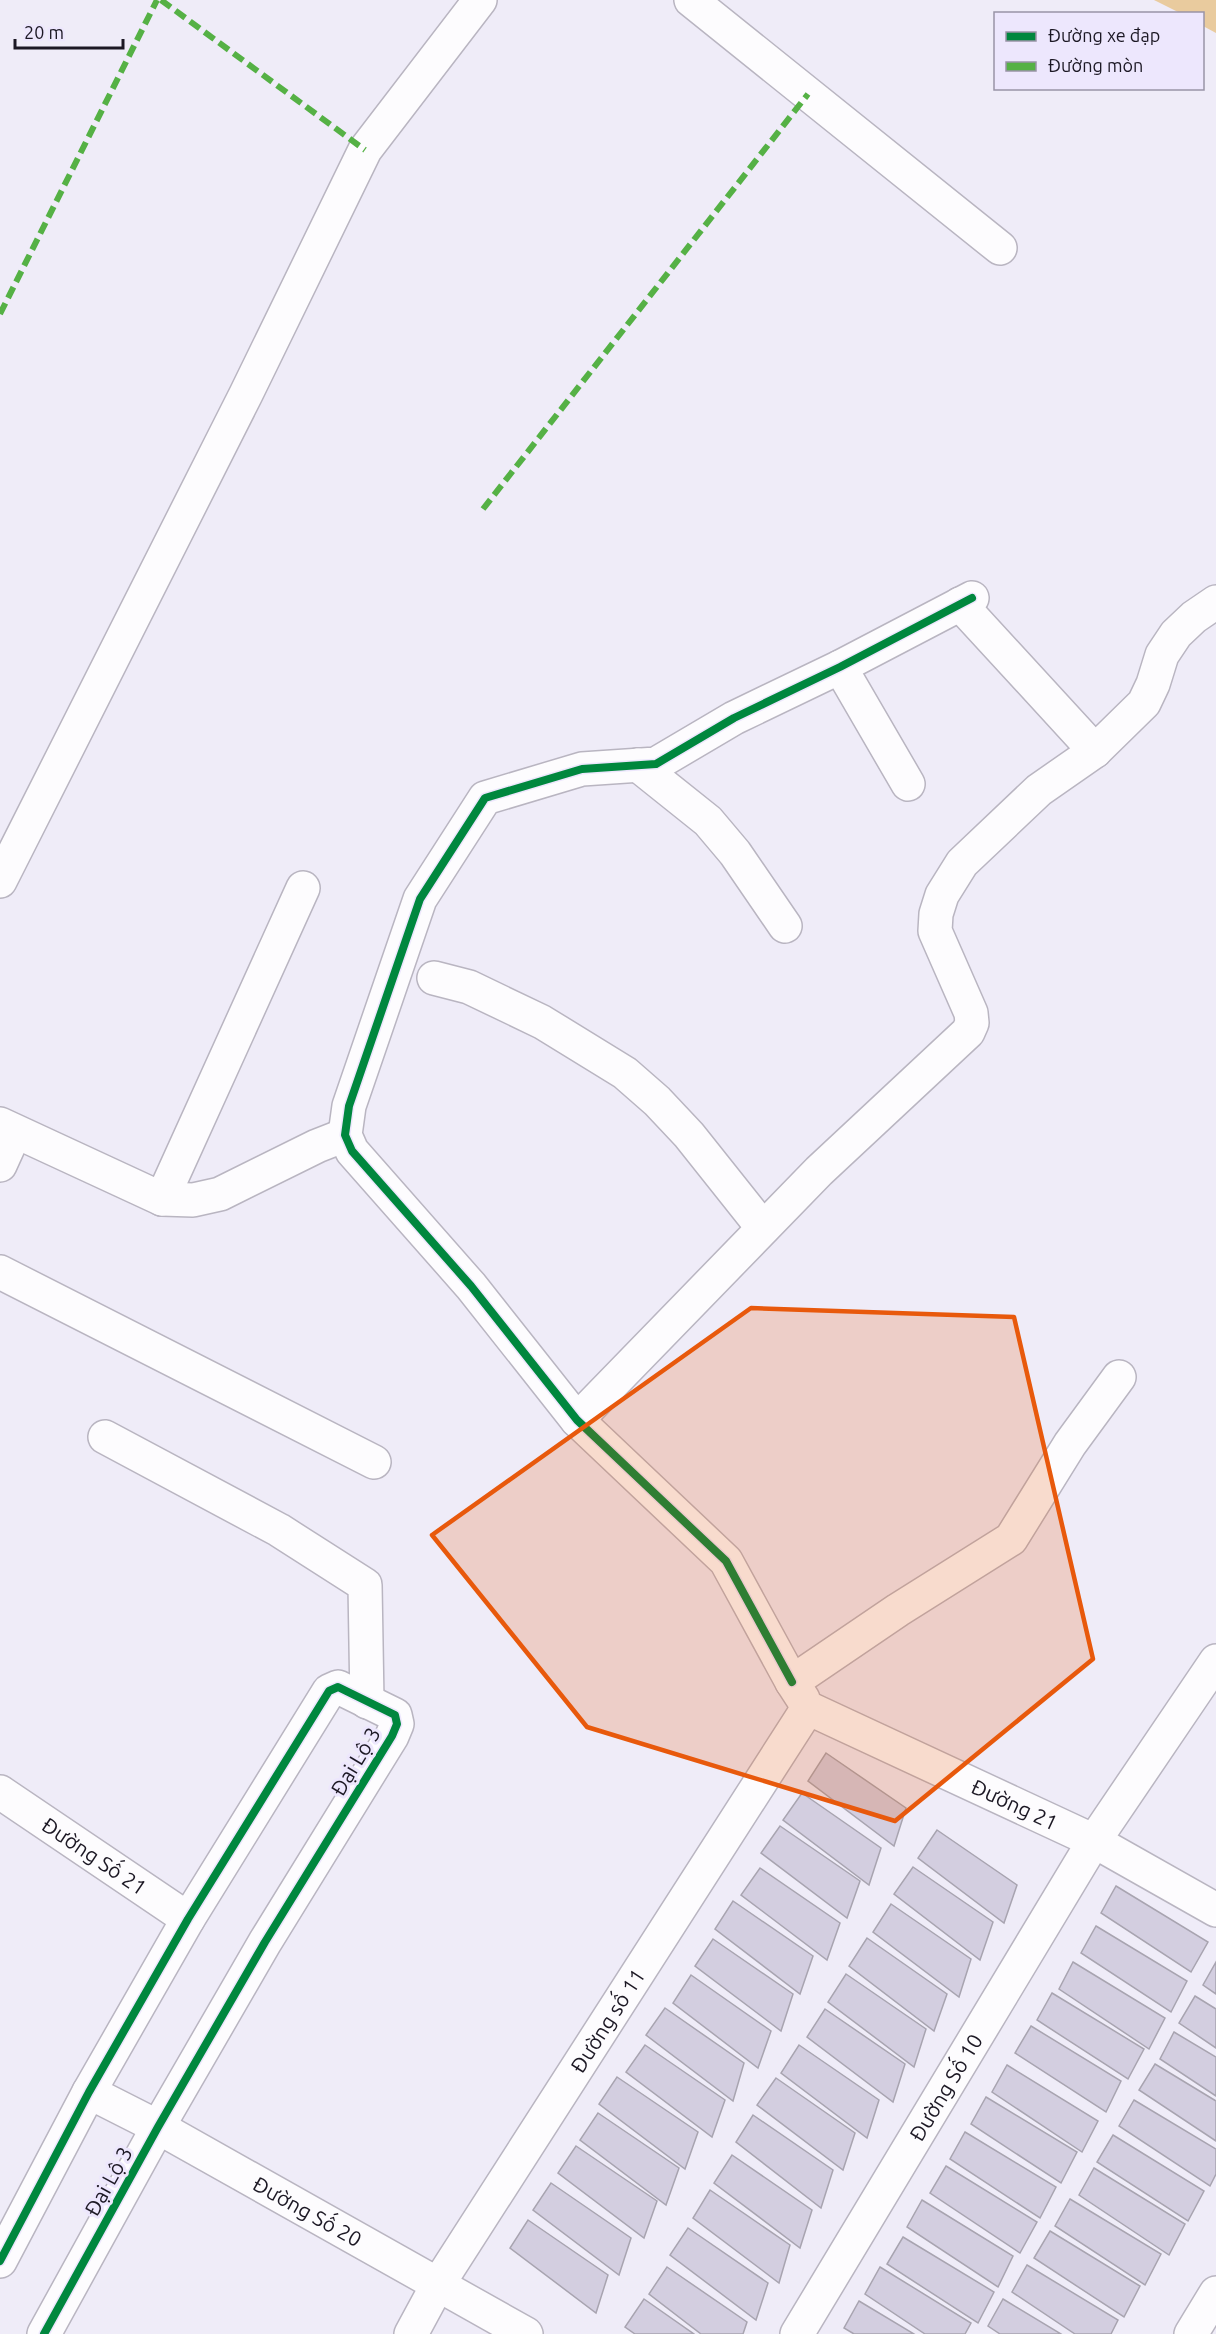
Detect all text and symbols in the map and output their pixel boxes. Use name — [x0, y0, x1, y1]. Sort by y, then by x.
scale bar — [15, 12, 123, 50]
legend — [994, 12, 1204, 90]
text: 20 m — [24, 22, 64, 42]
text: Đường xe đạp — [1048, 25, 1160, 45]
text: Đường mòn — [1048, 55, 1143, 75]
street label: Đại Lộ 3 — [325, 1722, 385, 1800]
street label: Đường 21 — [968, 1774, 1062, 1835]
street label: Đường Số 21 — [38, 1812, 151, 1900]
street label: Đường số 11 — [565, 1964, 650, 2077]
street label: Đường Số 10 — [904, 2029, 987, 2145]
street label: Đại Lộ 3 — [79, 2142, 137, 2220]
street label: Đường Số 20 — [249, 2171, 366, 2251]

